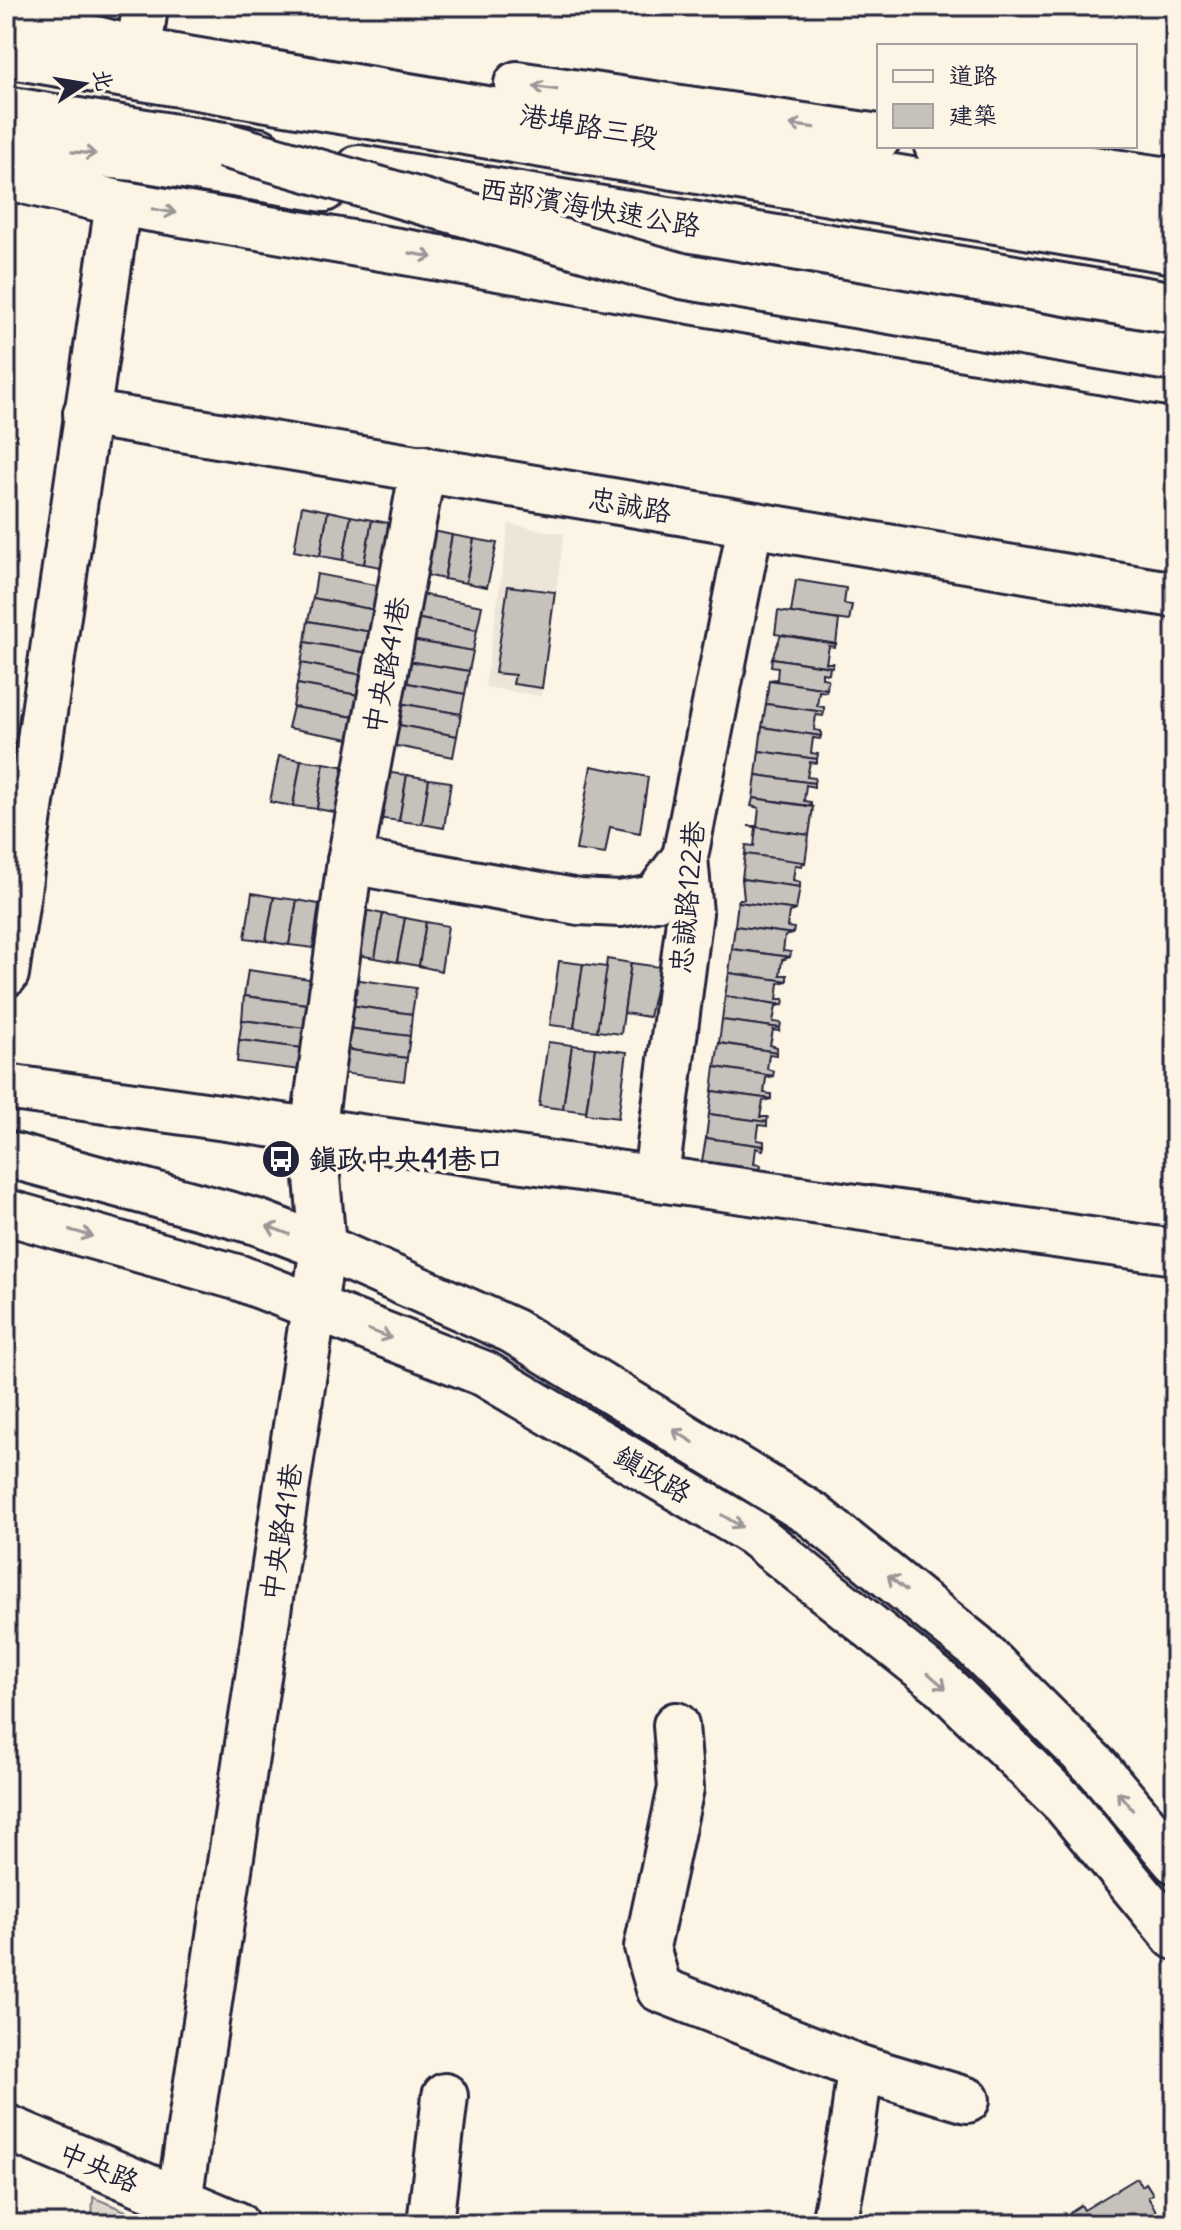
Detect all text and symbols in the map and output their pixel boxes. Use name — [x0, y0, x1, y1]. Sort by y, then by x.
north arrow — [44, 44, 124, 124]
legend — [877, 44, 1137, 148]
text: 道路 — [949, 60, 997, 90]
text: 北 — [88, 66, 120, 94]
one-way arrow — [532, 80, 558, 95]
street label: 港埠路三段 — [517, 96, 661, 156]
text: 建築 — [949, 100, 997, 130]
one-way arrow — [790, 118, 815, 133]
one-way arrow — [70, 146, 97, 161]
street label: 西部濱海快速公路 — [477, 170, 703, 244]
one-way arrow — [151, 204, 177, 219]
one-way arrow — [407, 248, 433, 263]
street label: 忠誠路 — [586, 480, 674, 530]
street label: 中央路41巷 — [355, 592, 417, 737]
street label: 忠誠路122巷 — [662, 818, 712, 975]
bus stop icon: 鎮政中央41巷口 — [260, 1138, 302, 1180]
place label: 鎮政中央41巷口 — [309, 1141, 504, 1177]
one-way arrow — [266, 1222, 291, 1236]
one-way arrow — [68, 1226, 94, 1241]
one-way arrow — [367, 1328, 392, 1342]
one-way arrow — [672, 1427, 695, 1443]
street label: 鎮政路 — [608, 1437, 698, 1511]
street label: 中央路41巷 — [252, 1460, 310, 1603]
one-way arrow — [720, 1513, 743, 1529]
one-way arrow — [887, 1574, 908, 1592]
one-way arrow — [927, 1672, 947, 1690]
one-way arrow — [1116, 1791, 1134, 1812]
street label: 中央路 — [53, 2134, 145, 2200]

